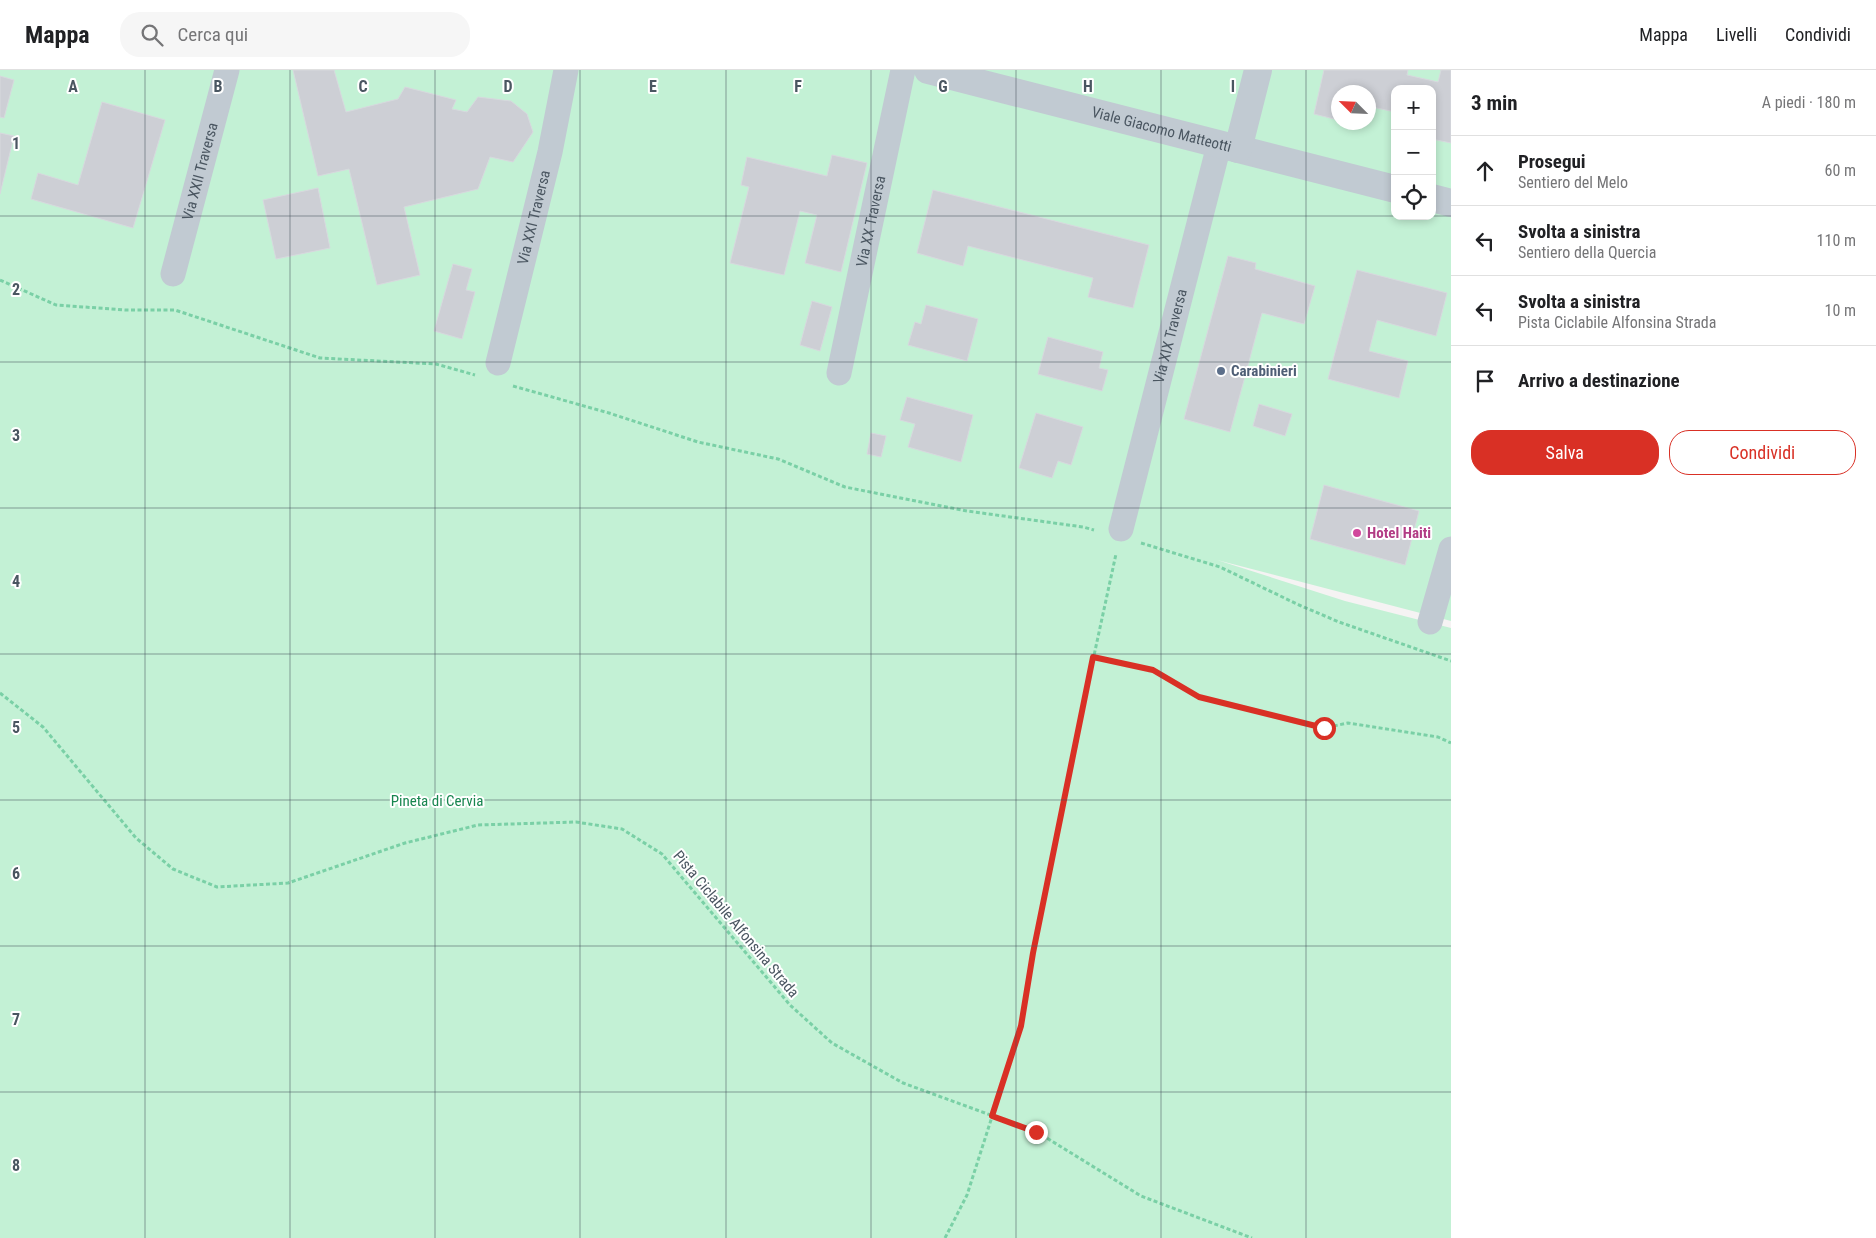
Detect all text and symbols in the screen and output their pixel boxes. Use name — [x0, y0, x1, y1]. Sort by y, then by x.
search box — [120, 12, 470, 57]
text: Mappa — [25, 21, 90, 49]
icon: search — [138, 21, 166, 49]
text: Cerca qui — [178, 23, 248, 46]
text: Mappa — [1639, 24, 1688, 45]
text: Livelli — [1716, 24, 1757, 45]
text: Condividi — [1785, 24, 1851, 45]
text: A — [68, 77, 78, 96]
text: B — [214, 77, 223, 96]
text: C — [358, 77, 368, 96]
text: D — [503, 77, 513, 96]
text: E — [649, 77, 657, 96]
text: F — [794, 77, 802, 96]
text: G — [938, 77, 948, 96]
text: H — [1083, 77, 1093, 96]
text: I — [1231, 77, 1235, 96]
north arrow — [1331, 85, 1376, 130]
map controls — [1391, 85, 1436, 220]
button: + — [1391, 85, 1436, 130]
text: 3 min — [1471, 91, 1518, 115]
text: A piedi · 180 m — [1762, 93, 1856, 112]
street label: Viale Giacomo Matteotti — [1090, 103, 1233, 156]
street label: Via XXII Traversa — [179, 121, 222, 222]
button: − — [1391, 130, 1436, 175]
text: 1 — [12, 134, 20, 153]
text: Prosegui — [1518, 150, 1586, 173]
icon: ahead — [1471, 157, 1499, 185]
text: 60 m — [1824, 161, 1856, 180]
street label: Via XXI Traversa — [514, 168, 554, 266]
text: Sentiero del Melo — [1518, 173, 1628, 192]
street label: Via XX Traversa — [853, 174, 889, 269]
button: locate — [1391, 175, 1436, 220]
text: Svolta a sinistra — [1518, 220, 1640, 243]
icon: left — [1471, 227, 1499, 255]
text: 110 m — [1817, 231, 1856, 250]
text: Sentiero della Quercia — [1518, 243, 1656, 262]
text: 2 — [12, 280, 20, 299]
street label: Via XIX Traversa — [1150, 287, 1191, 385]
text: Svolta a sinistra — [1518, 290, 1640, 313]
icon: left — [1471, 297, 1499, 325]
text: 10 m — [1824, 301, 1856, 320]
text: Pista Ciclabile Alfonsina Strada — [1518, 313, 1716, 332]
place label: Carabinieri — [1231, 362, 1297, 380]
marker: Carabinieri — [1215, 365, 1227, 377]
icon: arrive — [1471, 367, 1499, 395]
text: Arrivo a destinazione — [1518, 369, 1680, 392]
text: 3 — [12, 426, 20, 445]
button: Salva — [1471, 430, 1659, 475]
button: Condividi — [1669, 430, 1856, 475]
place label: Hotel Haiti — [1367, 524, 1431, 542]
marker: Hotel Haiti — [1351, 527, 1363, 539]
text: 4 — [12, 572, 20, 591]
route start — [1313, 717, 1336, 740]
text: 5 — [12, 718, 20, 737]
park label: Pineta di Cervia — [391, 792, 483, 810]
street label: Pista Ciclabile Alfonsina Strada — [669, 847, 803, 1001]
text: 6 — [12, 864, 20, 883]
text: 7 — [12, 1010, 20, 1029]
route end — [1025, 1121, 1048, 1144]
text: 8 — [12, 1156, 20, 1175]

